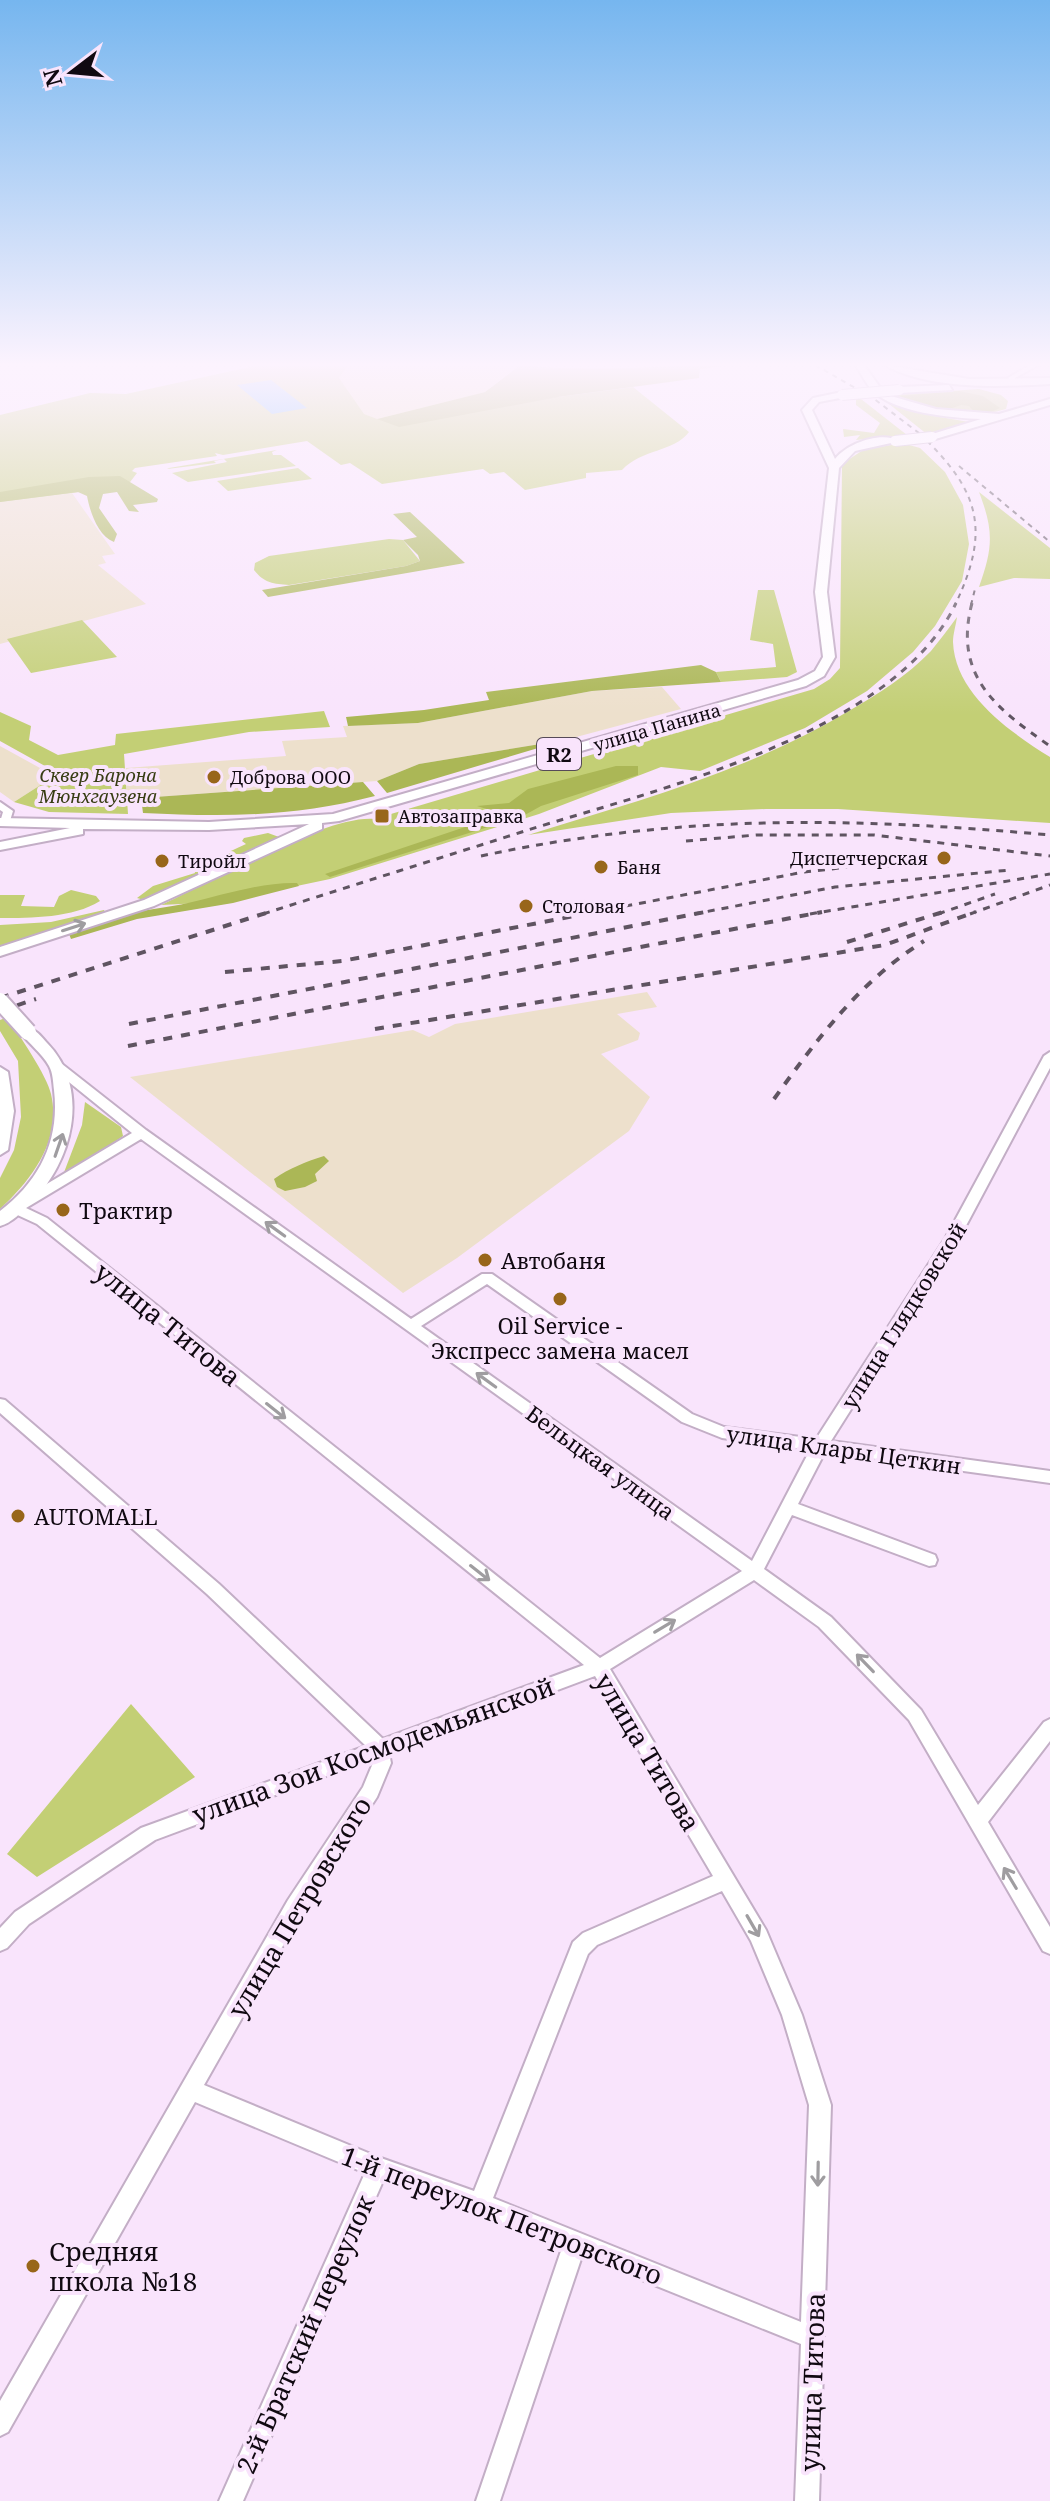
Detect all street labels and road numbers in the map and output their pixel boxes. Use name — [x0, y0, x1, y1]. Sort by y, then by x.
street label: улица Панина — [591, 697, 723, 757]
road number: R2 — [537, 738, 581, 770]
street label: улица Глядковской — [833, 1216, 973, 1414]
street label: улица Титова — [87, 1254, 249, 1394]
street label: Бельцкая улица — [520, 1398, 682, 1526]
street label: улица Клары Цеткин — [725, 1418, 963, 1480]
street label: улица Титова — [587, 1666, 709, 1838]
street label: улица Зои Космодемьянской — [187, 1668, 559, 1832]
street label: улица Петровского — [219, 1790, 379, 2024]
street label: 1-й переулок Петровского — [336, 2137, 668, 2293]
street label: 2-й Братский переулок — [227, 2189, 383, 2479]
street label: улица Титова — [791, 2292, 833, 2472]

